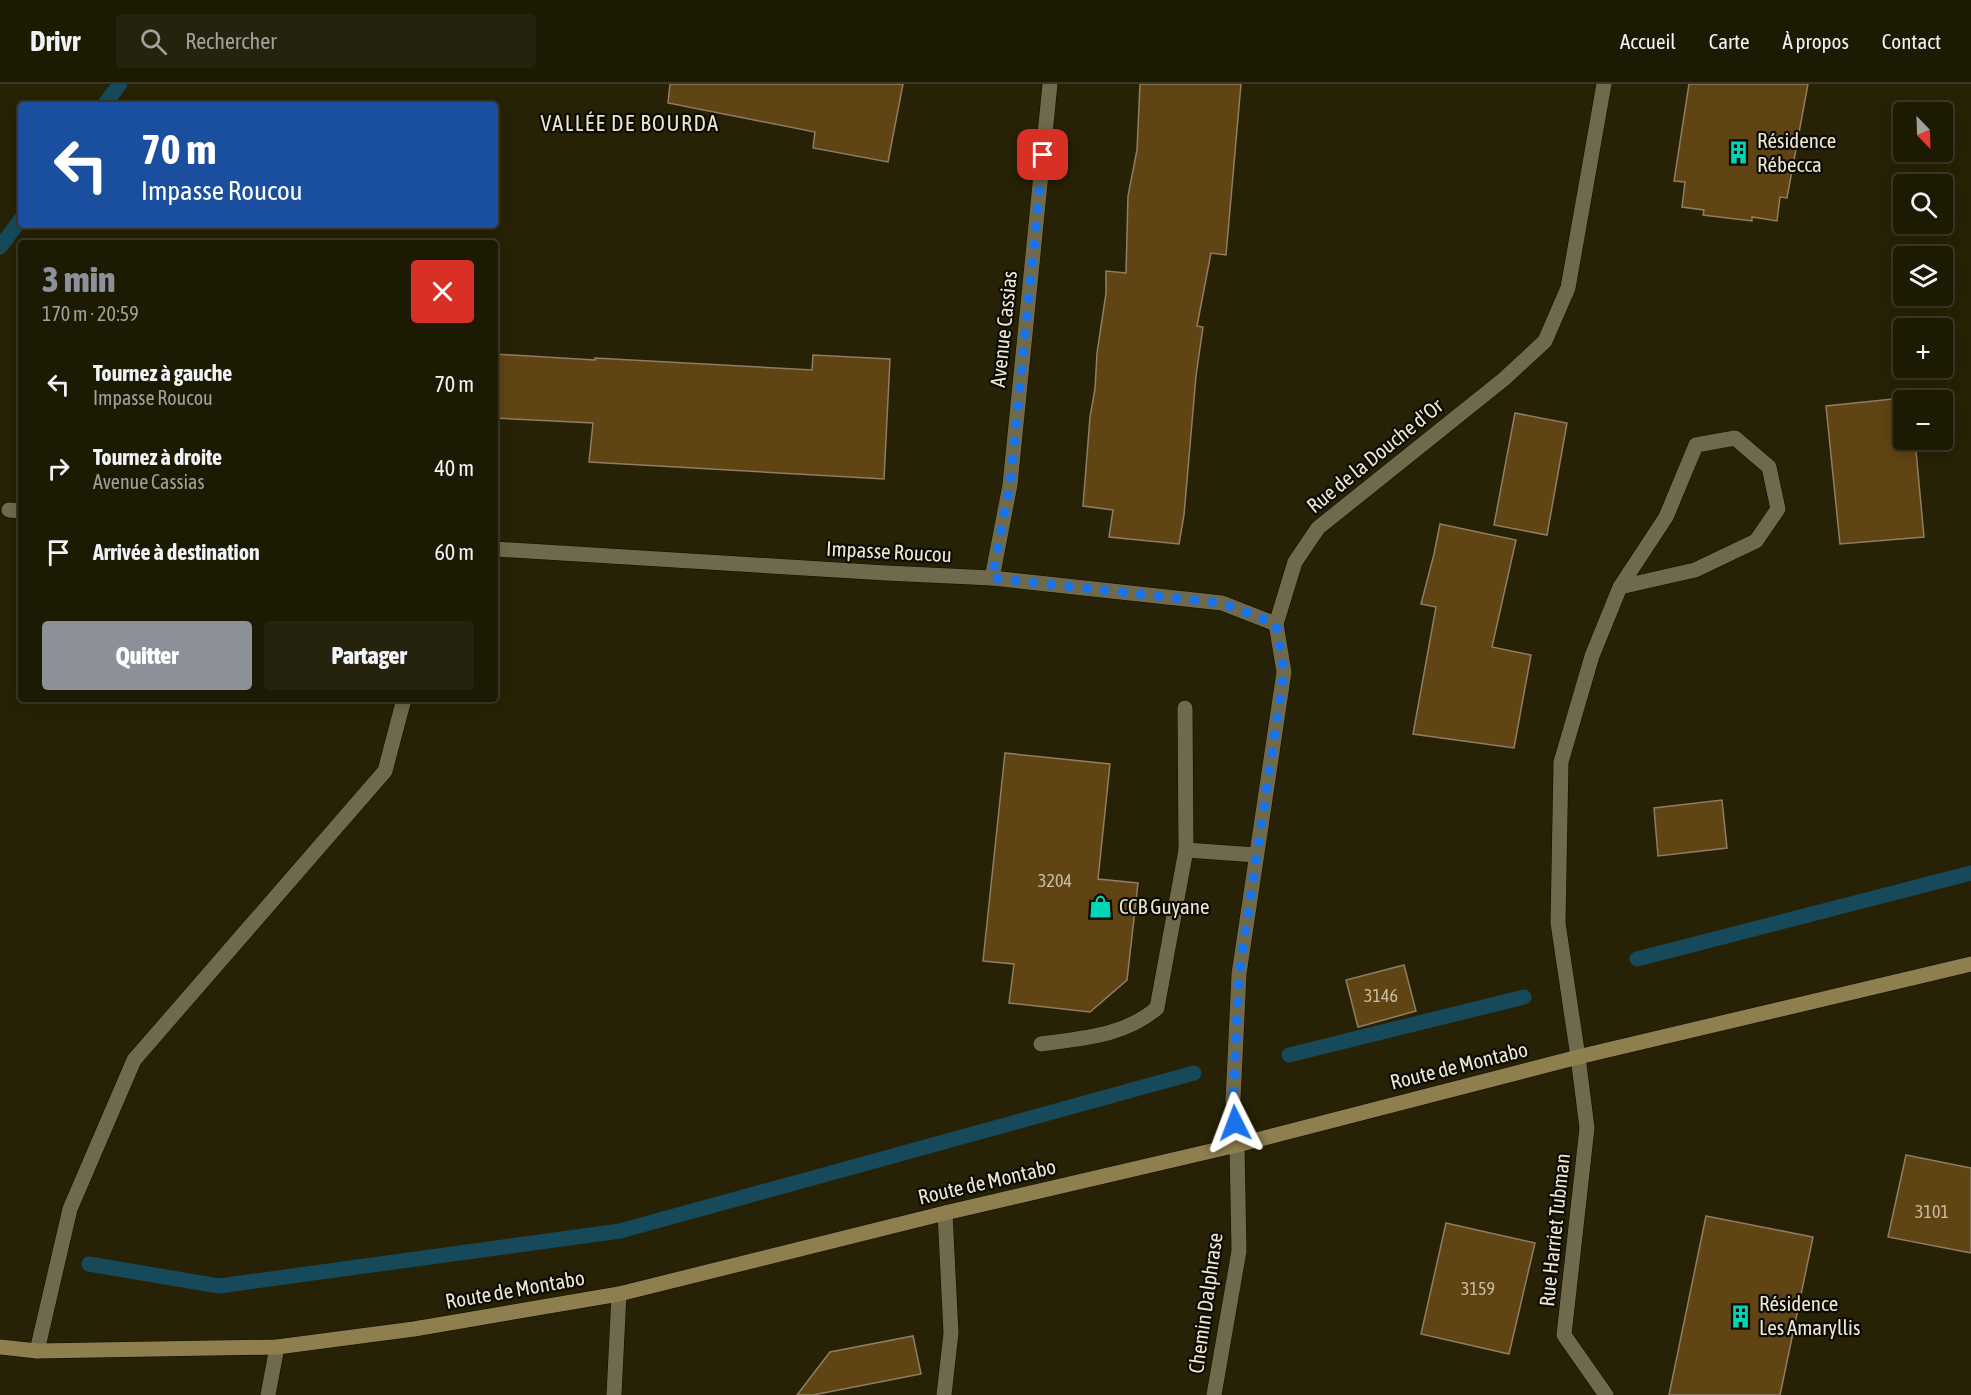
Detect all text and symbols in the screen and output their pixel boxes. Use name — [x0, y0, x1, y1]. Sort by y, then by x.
search box — [116, 14, 536, 68]
text: Drivr — [30, 25, 80, 57]
icon: search — [137, 25, 170, 58]
text: Rechercher — [185, 28, 277, 54]
text: Accueil — [1620, 29, 1676, 53]
text: Carte — [1709, 29, 1749, 53]
text: À propos — [1782, 29, 1849, 53]
text: Contact — [1882, 29, 1941, 53]
north arrow — [1893, 102, 1953, 162]
map controls — [1893, 102, 1953, 450]
district label: VALLÉE DE BOURDA — [541, 110, 719, 136]
text: 70 m — [141, 125, 216, 173]
icon: left — [42, 126, 120, 204]
place label: Résidence Rébecca — [1757, 128, 1836, 176]
pin — [1017, 129, 1068, 180]
icon: arrive — [1026, 138, 1059, 171]
building icon: Résidence Rébecca — [1726, 140, 1752, 166]
button: search — [1893, 174, 1953, 234]
text: Impasse Roucou — [141, 175, 303, 206]
button: layers — [1893, 246, 1953, 306]
text: 3 min — [42, 258, 116, 300]
button: close — [411, 260, 474, 323]
street label: Avenue Cassias — [985, 269, 1021, 388]
text: 170 m · 20:59 — [42, 302, 139, 325]
button: + — [1893, 318, 1953, 378]
text: Tournez à gauche — [93, 360, 232, 386]
icon: left — [42, 368, 75, 401]
text: 70 m — [434, 371, 474, 397]
text: Impasse Roucou — [93, 386, 213, 409]
button: − — [1893, 390, 1953, 450]
street label: Rue de la Douche d'Or — [1302, 393, 1448, 517]
text: Tournez à droite — [93, 444, 222, 470]
icon: right — [42, 452, 75, 485]
text: 40 m — [434, 455, 474, 481]
text: Avenue Cassias — [93, 470, 204, 493]
icon: arrive — [42, 536, 75, 569]
street label: Impasse Roucou — [826, 536, 952, 566]
text: Arrivée à destination — [93, 539, 260, 565]
text: 60 m — [434, 539, 474, 565]
button: Quitter — [42, 621, 252, 690]
button: Partager — [264, 621, 474, 690]
house number: 3204 — [1038, 870, 1072, 891]
shop icon: CCB Guyane — [1088, 894, 1114, 920]
place label: CCB Guyane — [1119, 894, 1210, 918]
house number: 3146 — [1364, 985, 1398, 1006]
street label: Route de Montabo — [1388, 1036, 1530, 1094]
position arrow — [1203, 1091, 1267, 1155]
street label: Rue Harriet Tubman — [1534, 1152, 1574, 1308]
street label: Route de Montabo — [915, 1153, 1058, 1209]
house number: 3101 — [1915, 1201, 1949, 1222]
street label: Chemin Dalphrase — [1183, 1231, 1227, 1375]
street label: Route de Montabo — [443, 1265, 586, 1313]
house number: 3159 — [1461, 1278, 1495, 1299]
place label: Résidence Les Amaryllis — [1759, 1291, 1860, 1339]
building icon: Résidence Les Amaryllis — [1728, 1303, 1754, 1329]

